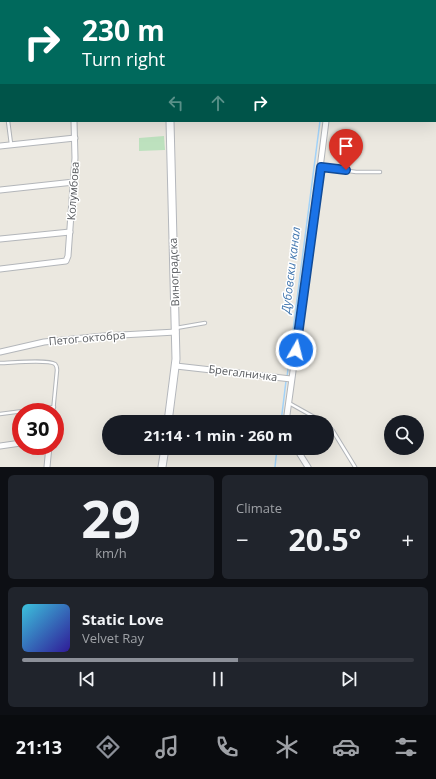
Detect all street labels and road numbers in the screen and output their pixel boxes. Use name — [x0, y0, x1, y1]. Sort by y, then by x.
street label: Колумбова — [63, 161, 82, 221]
street label: Виноградска — [165, 237, 182, 307]
street label: Петог октобра — [48, 327, 126, 348]
street label: Брегалничка — [208, 361, 278, 384]

